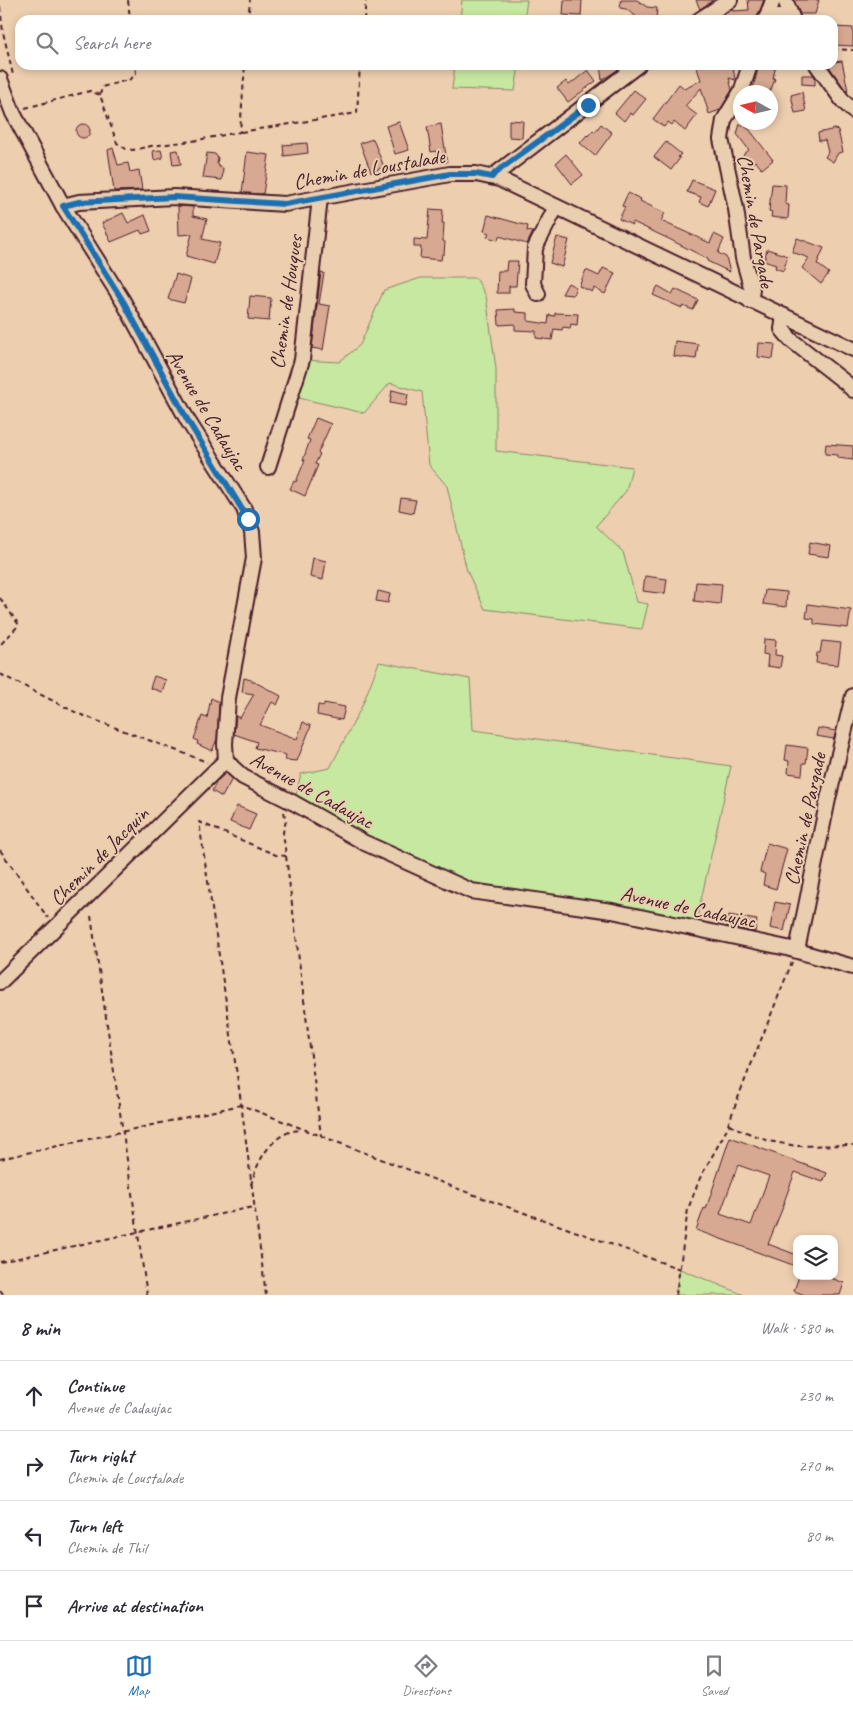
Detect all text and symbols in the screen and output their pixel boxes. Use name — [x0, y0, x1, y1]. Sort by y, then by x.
search box — [15, 15, 838, 70]
icon: search — [33, 29, 61, 57]
text: Search here — [73, 31, 150, 55]
north arrow — [733, 85, 778, 130]
route end — [577, 94, 600, 117]
street label: Chemin de Loustalade — [292, 143, 448, 195]
street label: Chemin de Pargade — [732, 152, 781, 291]
street label: Chemin de Houques — [264, 232, 308, 370]
street label: Avenue de Cadaujac — [161, 345, 254, 476]
route start — [237, 508, 260, 531]
street label: Avenue de Cadaujac — [246, 745, 379, 835]
street label: Chemin de Pargade — [778, 749, 832, 888]
street label: Chemin de Jacquin — [44, 801, 154, 911]
street label: Avenue de Cadaujac — [618, 880, 759, 934]
map controls — [793, 1235, 838, 1280]
button: layers — [793, 1235, 838, 1280]
text: 8 min — [20, 1315, 60, 1341]
text: Walk · 580 m — [761, 1318, 833, 1338]
text: Continue — [67, 1374, 124, 1398]
icon: ahead — [20, 1382, 48, 1410]
text: 230 m — [799, 1386, 833, 1406]
text: Avenue de Cadaujac — [67, 1398, 171, 1418]
text: Turn right — [67, 1444, 134, 1468]
icon: right — [20, 1452, 48, 1480]
text: 270 m — [799, 1456, 833, 1476]
text: Chemin de Loustalade — [67, 1468, 183, 1488]
text: Turn left — [67, 1514, 122, 1538]
icon: left — [20, 1522, 48, 1550]
text: 80 m — [806, 1526, 833, 1546]
text: Chemin de Thil — [67, 1538, 147, 1558]
icon: arrive — [20, 1592, 48, 1620]
text: Arrive at destination — [67, 1594, 203, 1618]
tab: Map — [125, 1652, 153, 1699]
tab: Directions — [402, 1652, 451, 1699]
tab: Saved — [700, 1652, 728, 1699]

